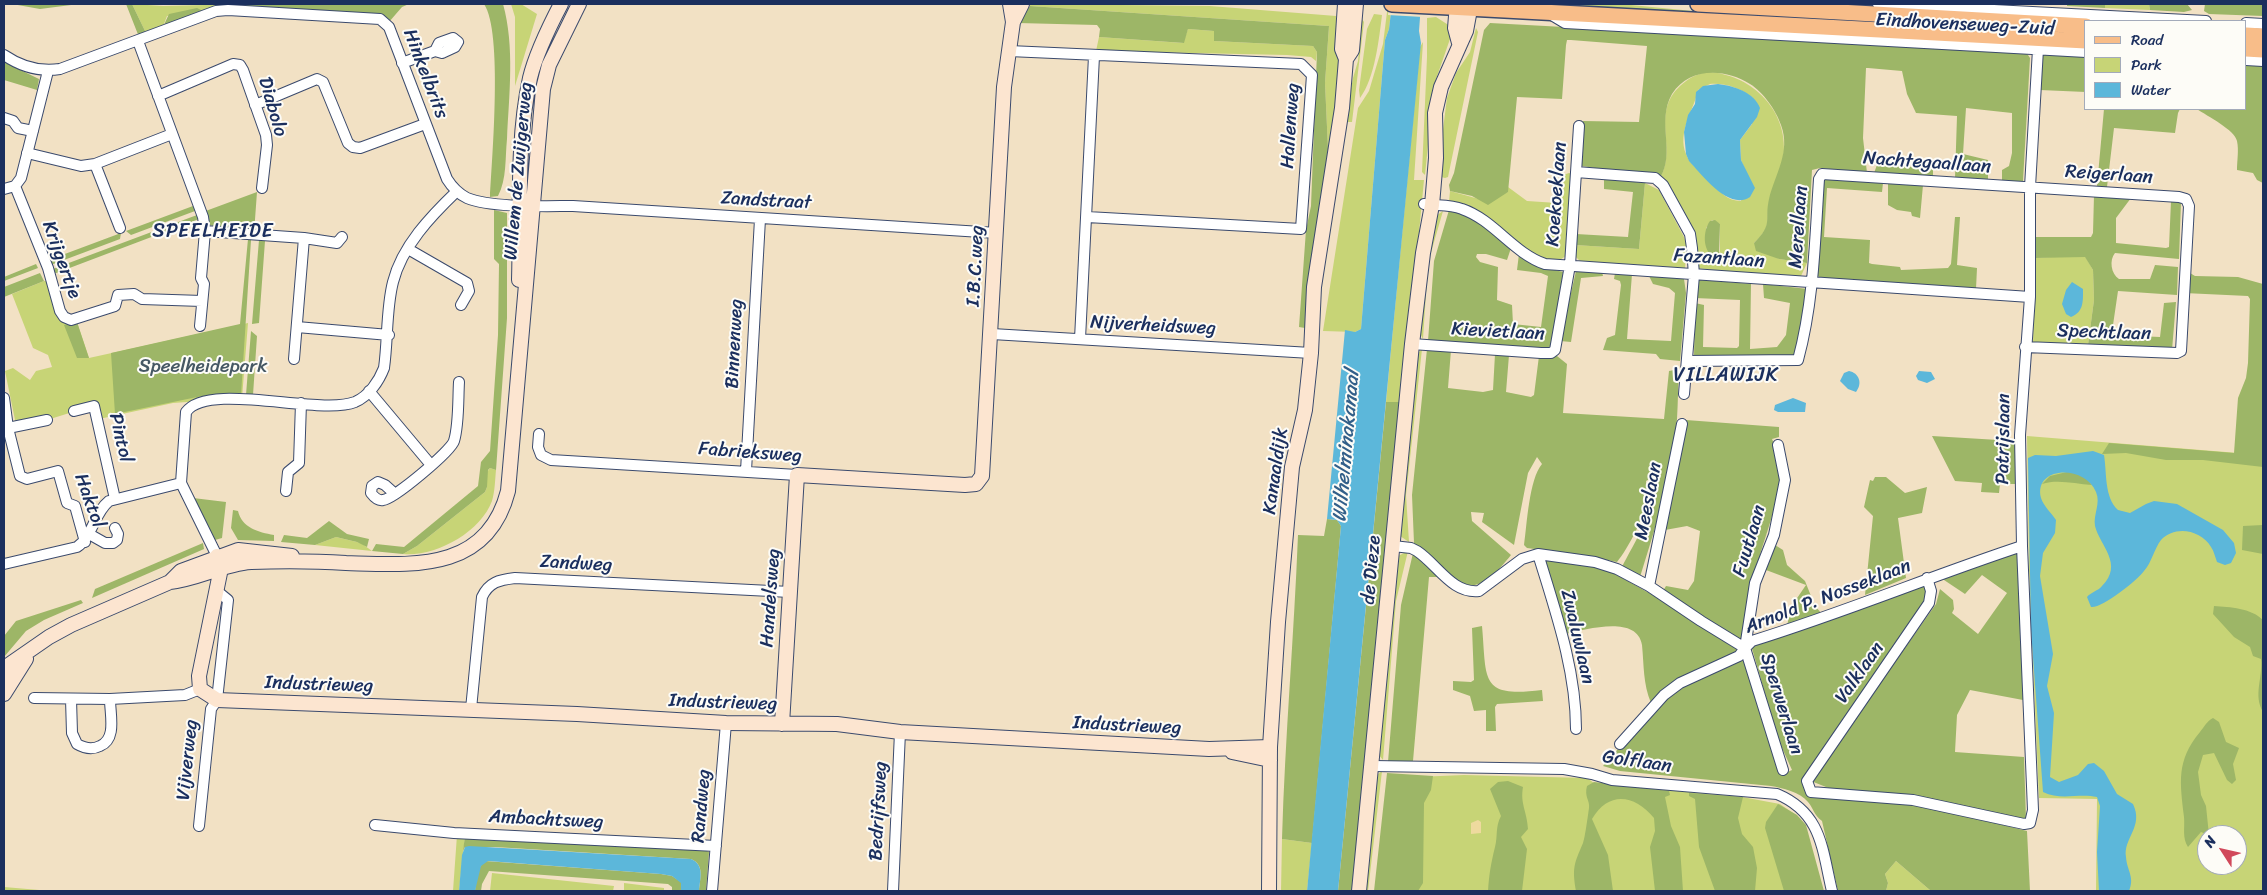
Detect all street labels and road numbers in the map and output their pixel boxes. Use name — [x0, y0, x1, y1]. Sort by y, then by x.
street label: Eindhovenseweg-Zuid — [1875, 9, 2055, 41]
street label: Hinkelbrits — [398, 26, 452, 122]
street label: Diabolo — [253, 75, 291, 139]
street label: Willem de Zwijgerweg — [500, 81, 538, 261]
street label: Hallenweg — [1277, 82, 1305, 170]
street label: Koekoeklaan — [1542, 141, 1572, 247]
street label: Nachtegaallaan — [1862, 147, 1992, 179]
street label: Reigerlaan — [2064, 161, 2154, 189]
street label: Merellaan — [1785, 185, 1813, 269]
street label: Zandstraat — [720, 187, 812, 215]
street label: Krijgertje — [36, 218, 86, 302]
street label: I.B.C.weg — [962, 225, 990, 307]
street label: Fazantlaan — [1673, 244, 1765, 274]
street label: Binnenweg — [721, 299, 749, 389]
street label: Nijverheidsweg — [1090, 311, 1216, 341]
street label: Kievietlaan — [1451, 318, 1545, 346]
street label: Spechtlaan — [2056, 320, 2152, 346]
street label: Patrijslaan — [1992, 393, 2016, 485]
street label: Pintol — [103, 411, 137, 465]
street label: Kanaaldijk — [1259, 426, 1293, 516]
street label: Fabrieksweg — [697, 438, 803, 468]
street label: Meeslaan — [1630, 460, 1668, 542]
street label: Haktol — [69, 471, 109, 531]
street label: Fuutlaan — [1728, 502, 1772, 580]
street label: de Dieze — [1358, 535, 1386, 605]
street label: Handelsweg — [756, 548, 786, 648]
street label: Zandweg — [539, 551, 613, 577]
street label: Arnold P. Nosseklaan — [1742, 555, 1914, 639]
street label: Zwaluwlaan — [1555, 587, 1599, 687]
street label: Valklaan — [1831, 638, 1889, 708]
street label: Sperwerlaan — [1755, 650, 1807, 758]
street label: Industrieweg — [264, 672, 374, 698]
street label: Industrieweg — [668, 690, 778, 716]
street label: Industrieweg — [1072, 712, 1182, 740]
street label: Vijverweg — [172, 719, 204, 801]
street label: Golflaan — [1601, 746, 1673, 778]
street label: Bedrijfsweg — [865, 761, 893, 861]
street label: Randweg — [687, 768, 717, 844]
street label: Ambachtsweg — [488, 806, 604, 834]

